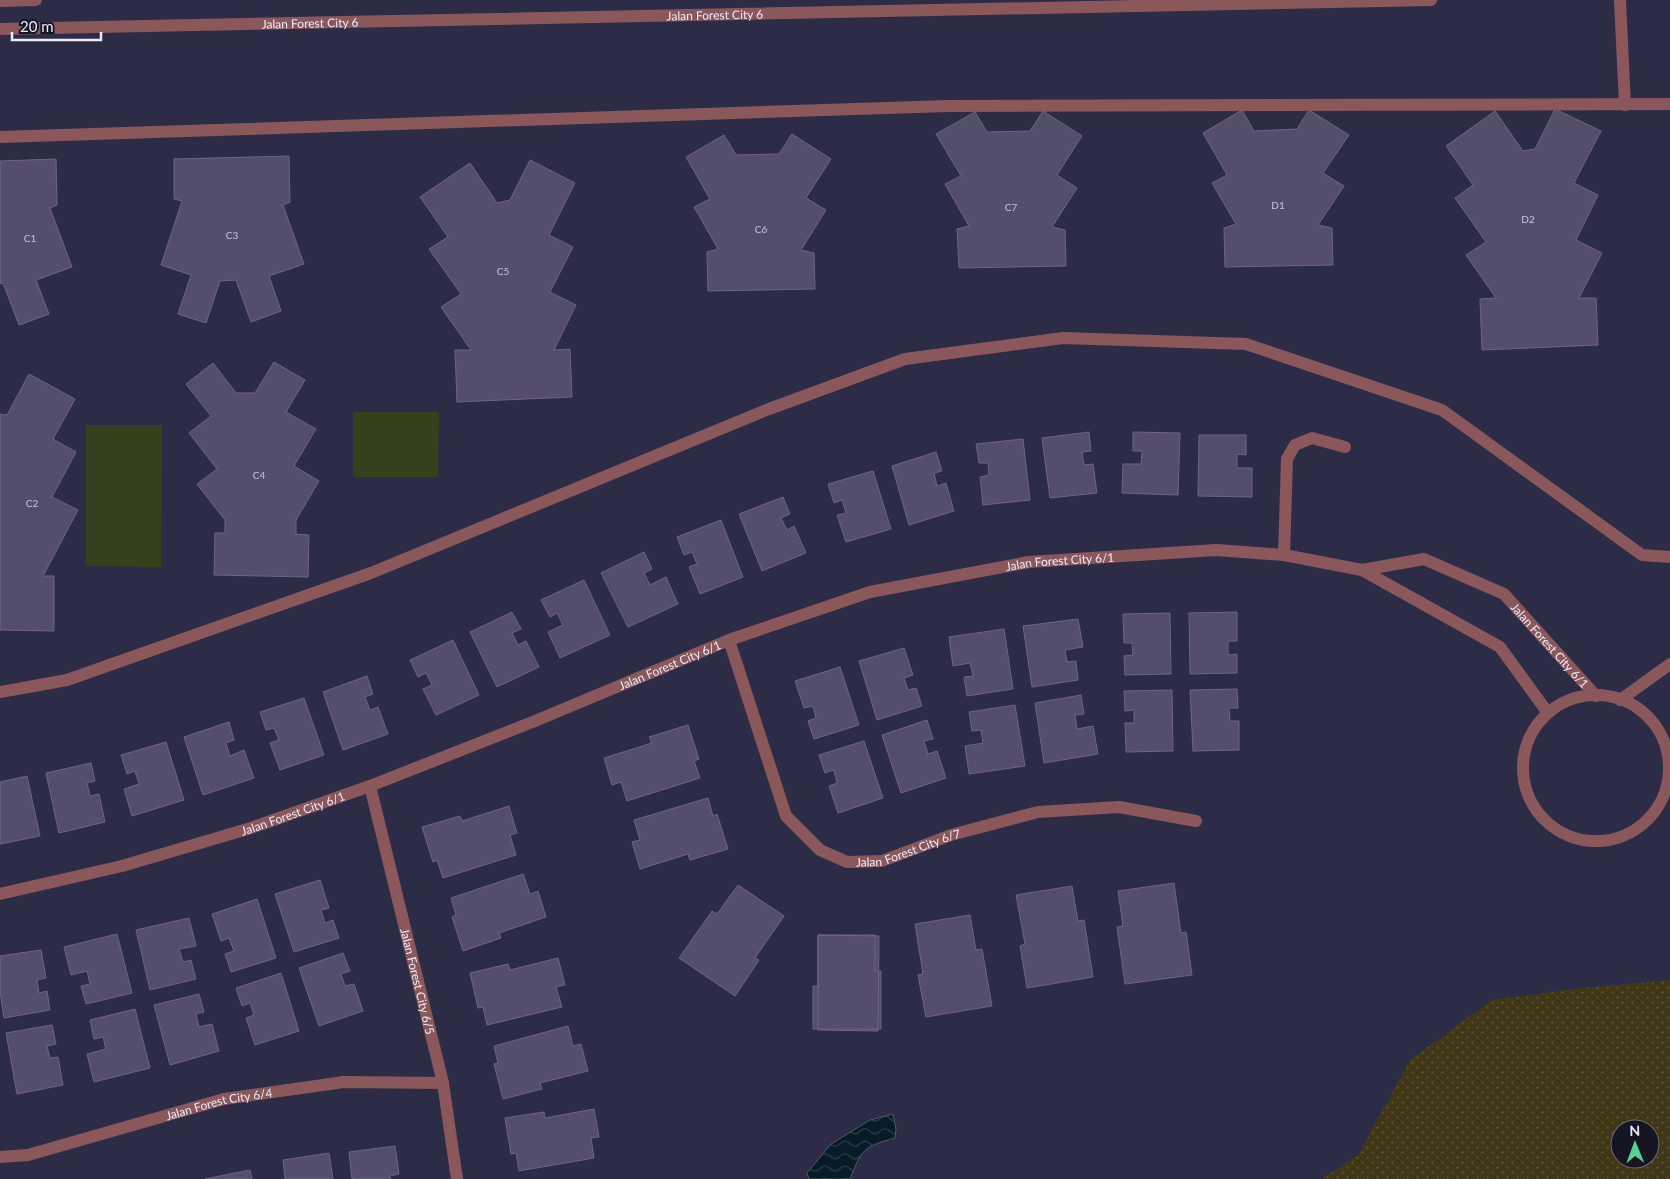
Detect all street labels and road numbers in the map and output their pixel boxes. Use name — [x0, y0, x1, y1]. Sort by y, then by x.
street label: Jalan Forest City 6 — [666, 6, 763, 23]
street label: Jalan Forest City 6 — [261, 14, 358, 31]
street label: Jalan Forest City 6/1 — [1004, 549, 1115, 574]
street label: Jalan Forest City 6/1 — [1508, 599, 1592, 691]
street label: Jalan Forest City 6/1 — [616, 637, 723, 693]
street label: Jalan Forest City 6/1 — [239, 788, 347, 838]
street label: Jalan Forest City 6/7 — [856, 825, 962, 869]
street label: Jalan Forest City 6/5 — [398, 926, 438, 1036]
street label: Jalan Forest City 6/4 — [164, 1085, 273, 1123]

